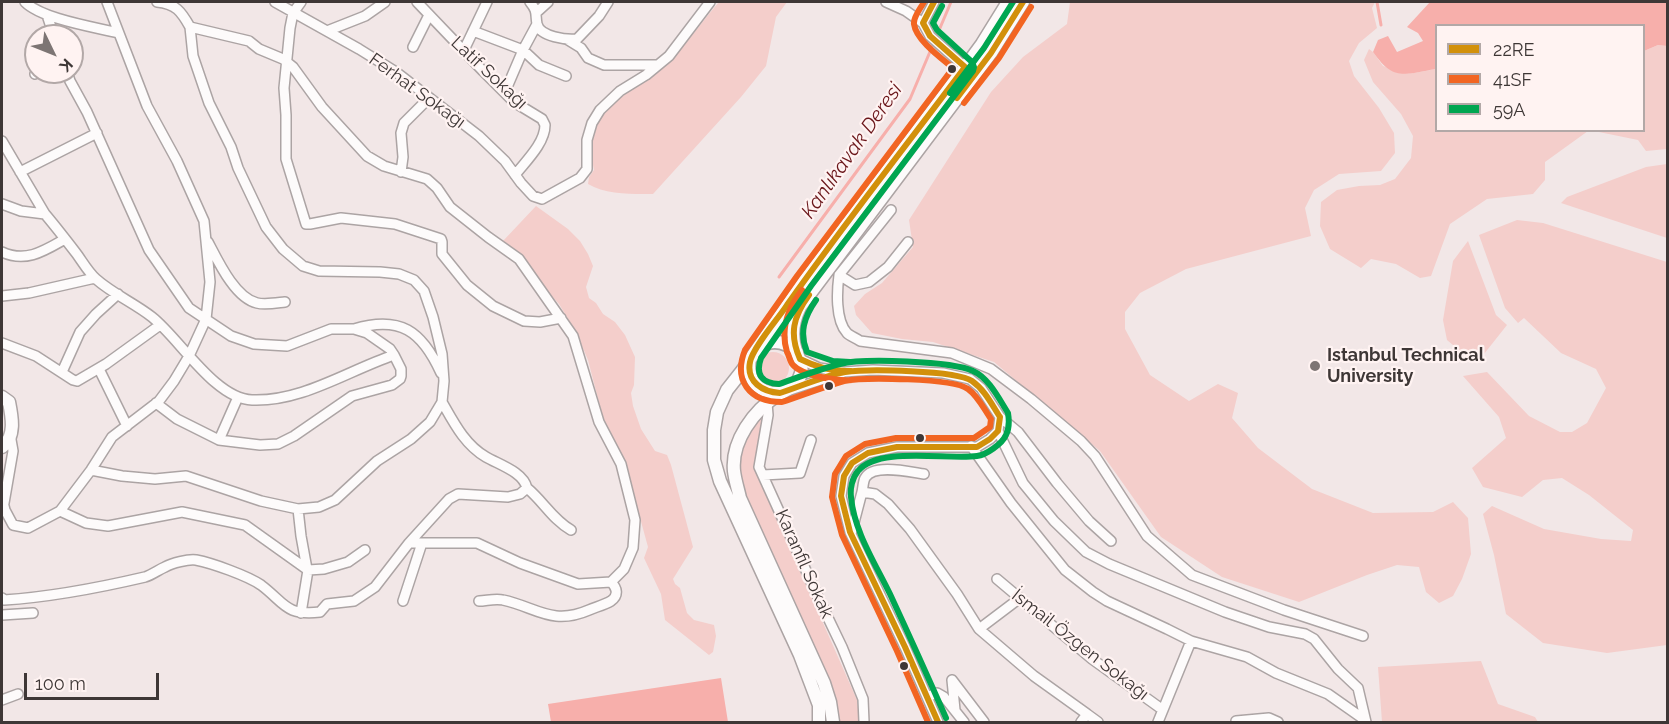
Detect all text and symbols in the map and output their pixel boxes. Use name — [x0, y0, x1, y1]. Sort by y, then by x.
north arrow — [24, 24, 84, 84]
legend — [1435, 24, 1645, 132]
street label: Latif Sokağı — [446, 32, 532, 114]
text: 22RE — [1493, 39, 1534, 60]
street label: Ferhat Sokağı — [365, 49, 469, 133]
text: K — [55, 55, 77, 76]
unlabelled marker — [946, 63, 958, 75]
text: 41SF — [1493, 69, 1532, 90]
water label: Kanlıkavak Deresi — [796, 79, 908, 223]
text: 59A — [1493, 99, 1526, 120]
place label: Istanbul Technical University — [1327, 345, 1484, 388]
marker: Istanbul Technical University — [1308, 359, 1322, 373]
unlabelled marker — [823, 380, 835, 392]
unlabelled marker — [914, 432, 926, 444]
street label: Karanfil Sokak — [770, 506, 838, 622]
street label: İsmail Özgen Sokağı — [1007, 585, 1153, 705]
unlabelled marker — [898, 660, 910, 672]
scale bar — [27, 661, 162, 699]
text: 100 m — [35, 673, 86, 694]

